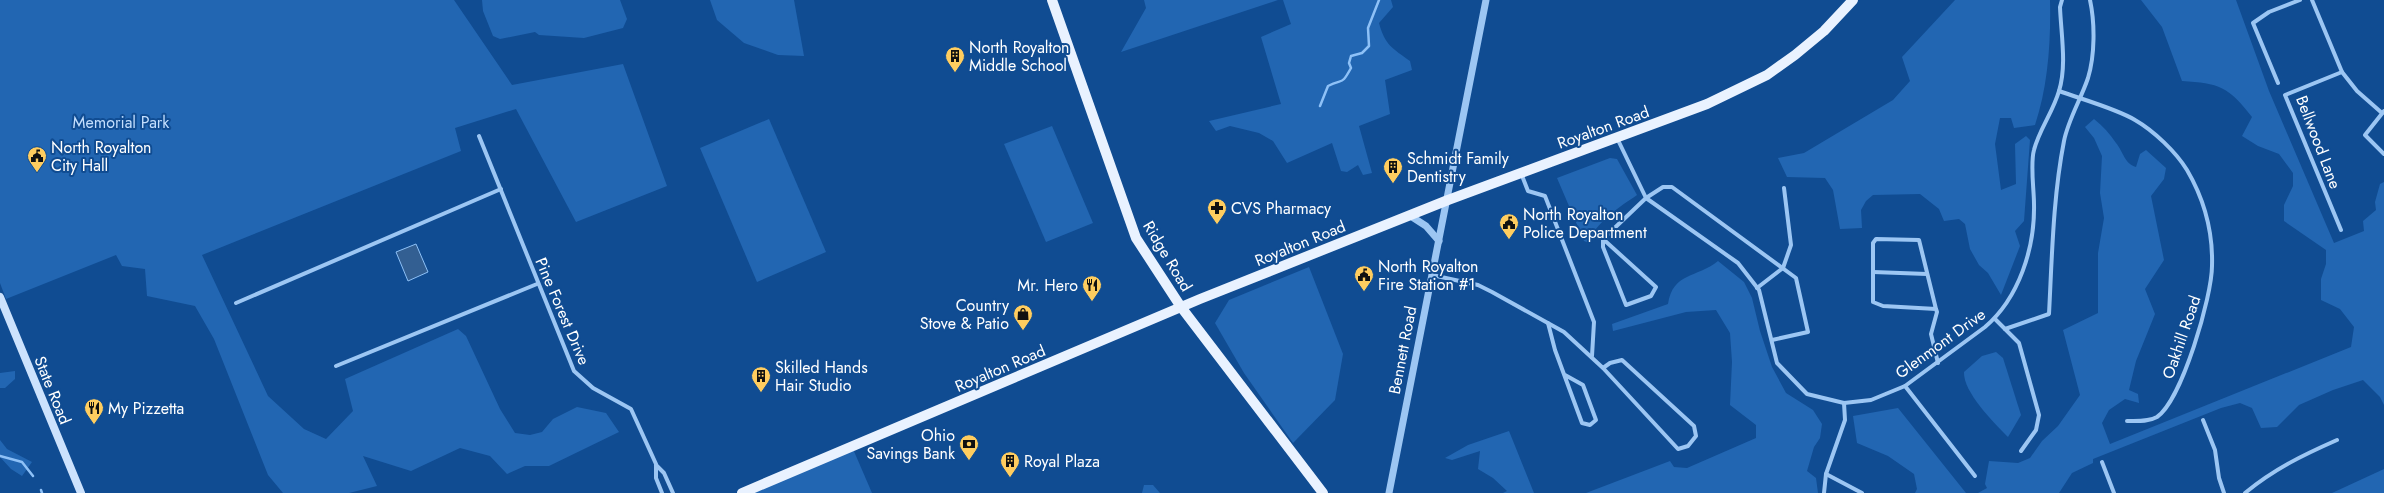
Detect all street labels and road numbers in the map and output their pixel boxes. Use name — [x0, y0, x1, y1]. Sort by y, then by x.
street label: Bellwood Lane — [2290, 92, 2347, 192]
street label: Royalton Road — [1554, 100, 1652, 155]
street label: Royalton Road — [1251, 215, 1349, 272]
street label: Ridge Road — [1137, 217, 1198, 296]
street label: Pine Forest Drive — [530, 254, 596, 369]
street label: Oakhill Road — [2157, 292, 2206, 382]
street label: Glenmont Drive — [1890, 303, 1990, 384]
street label: Bennett Road — [1383, 304, 1422, 396]
street label: Royalton Road — [951, 339, 1049, 398]
street label: State Road — [28, 353, 77, 428]

